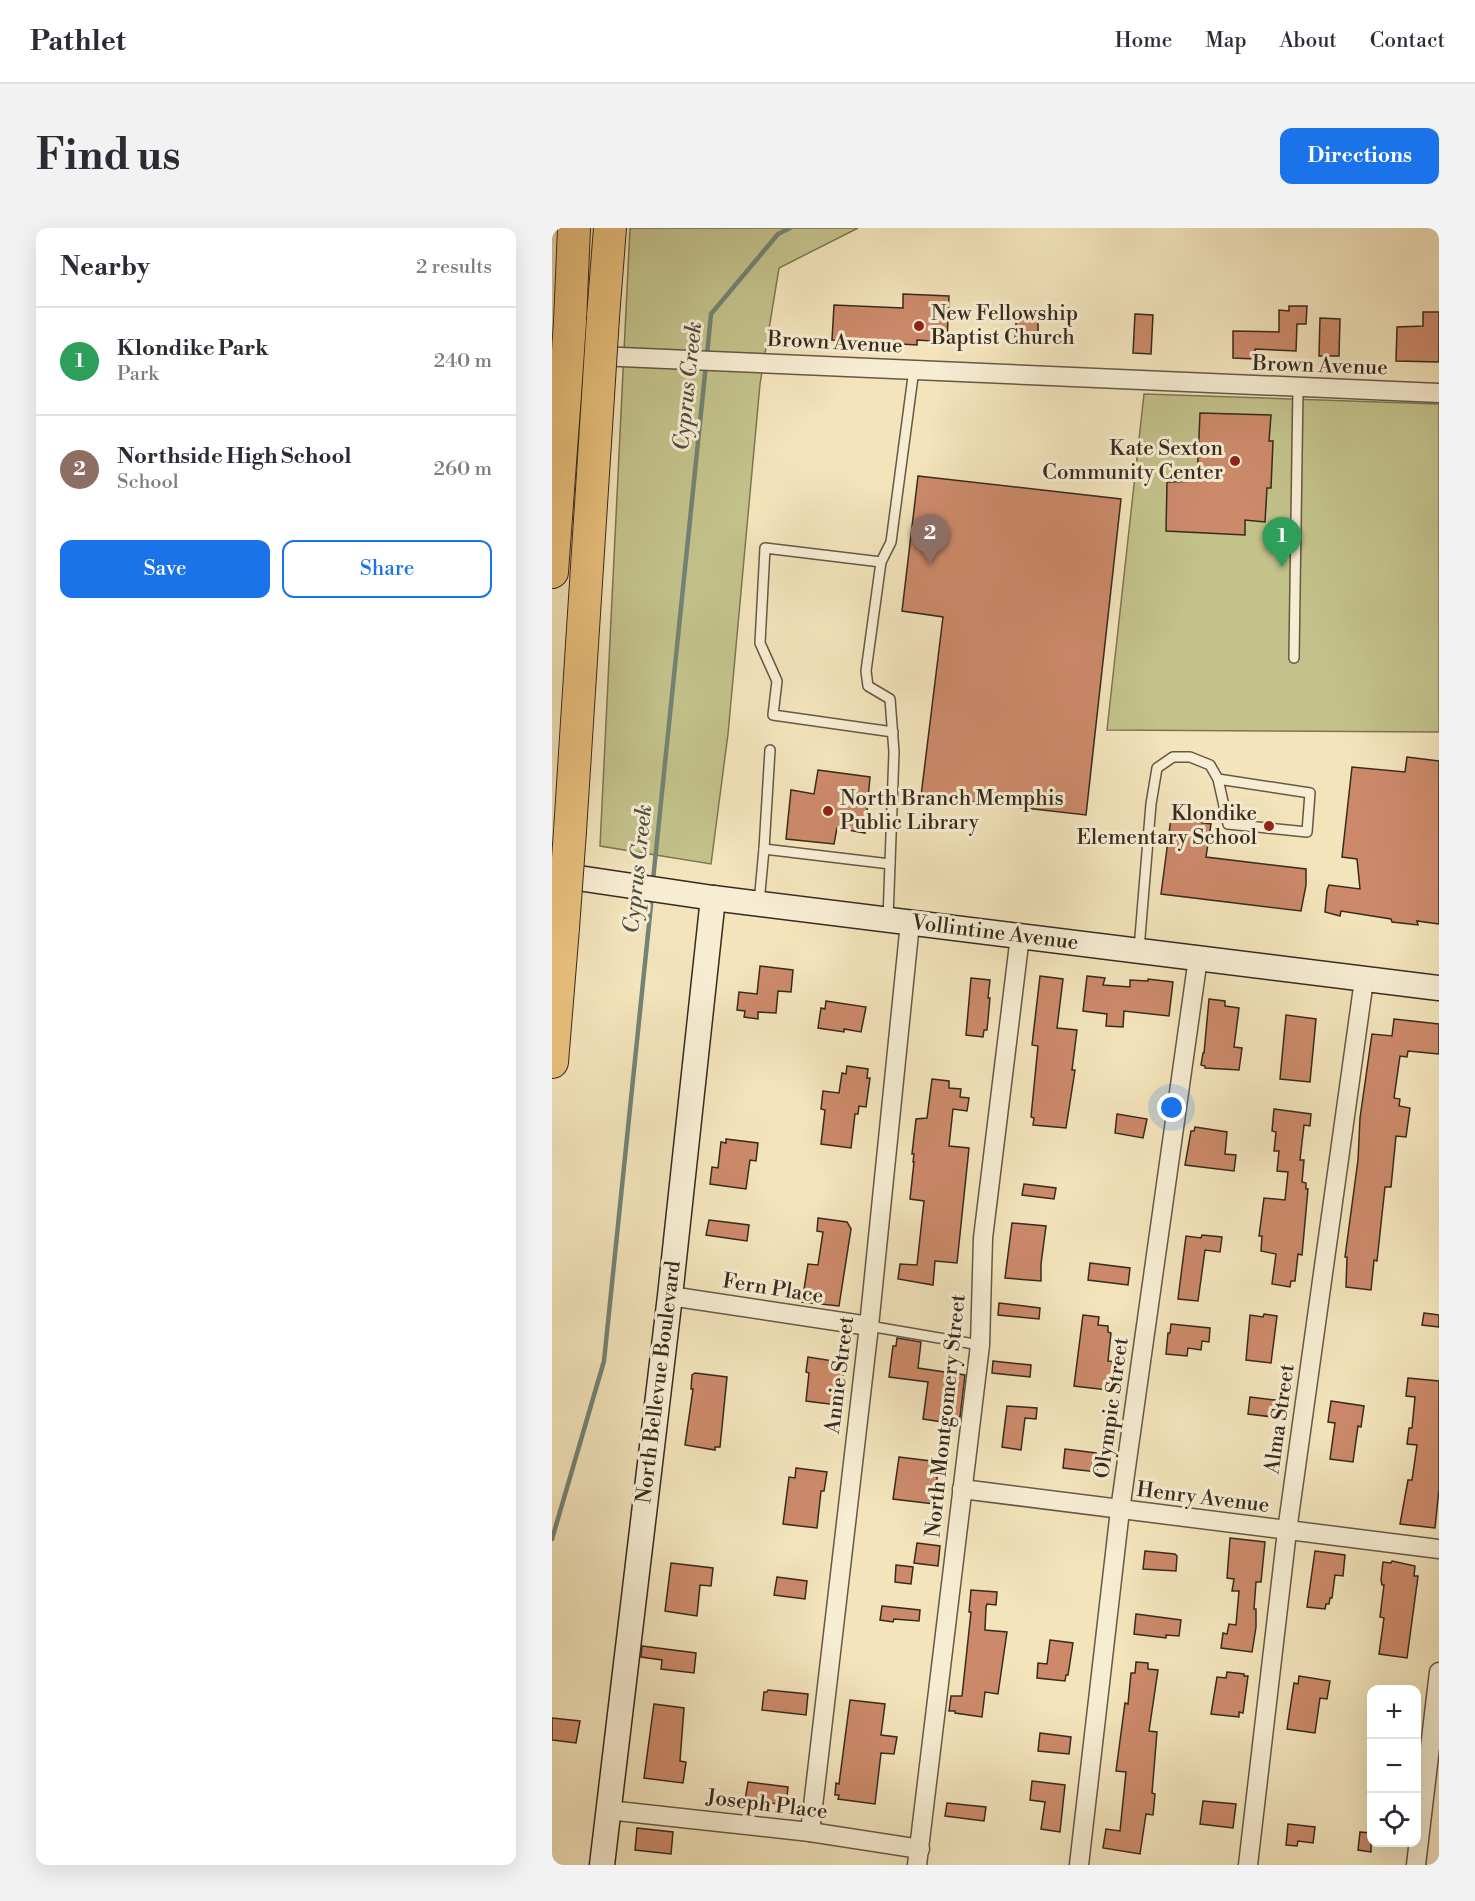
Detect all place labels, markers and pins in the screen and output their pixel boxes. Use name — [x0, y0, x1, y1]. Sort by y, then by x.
place label: New Fellowship Baptist Church — [930, 301, 1078, 351]
marker: New Fellowship Baptist Church — [912, 319, 926, 333]
place label: Kate Sexton Community Center — [1042, 436, 1223, 486]
marker: Kate Sexton Community Center — [1228, 454, 1242, 468]
pin: 2 — [910, 514, 950, 564]
pin: 1 — [1262, 518, 1302, 567]
place label: North Branch Memphis Public Library — [840, 786, 1064, 836]
place label: Klondike Elementary School — [1077, 801, 1257, 851]
marker: North Branch Memphis Public Library — [821, 804, 835, 818]
marker: Klondike Elementary School — [1262, 819, 1276, 833]

